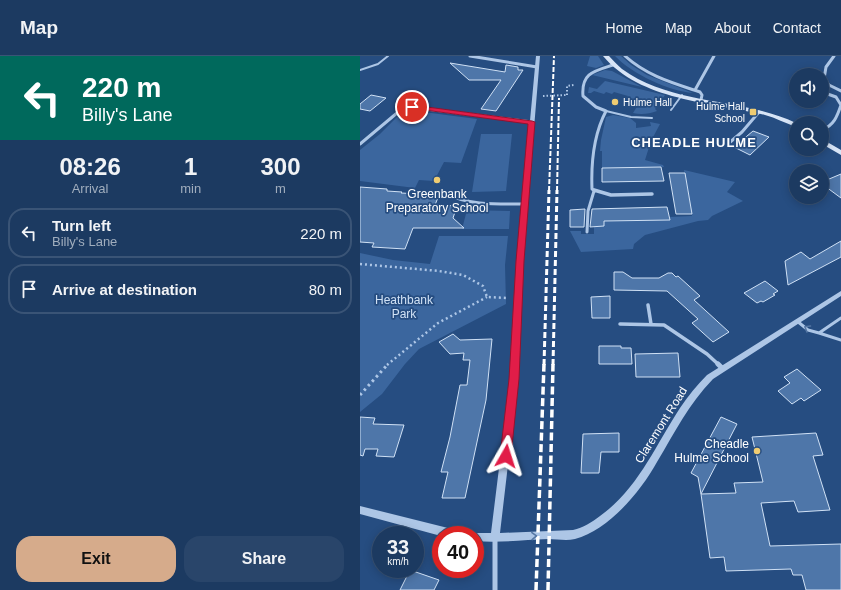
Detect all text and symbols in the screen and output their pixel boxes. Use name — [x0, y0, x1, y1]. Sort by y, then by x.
text: Map — [20, 17, 58, 38]
text: Home — [606, 20, 643, 36]
text: Map — [665, 20, 692, 36]
text: About — [714, 20, 751, 36]
text: Contact — [773, 20, 821, 36]
map controls — [789, 68, 829, 204]
button: sound — [789, 68, 829, 108]
icon: left — [16, 72, 68, 124]
text: 220 m — [82, 72, 161, 103]
pin — [395, 90, 429, 124]
icon: arrive — [401, 96, 423, 118]
marker: Hulme Hall — [610, 97, 620, 107]
place label: Hulme Hall — [623, 97, 672, 108]
place label: Hulme Hall School — [696, 101, 745, 124]
text: Billy's Lane — [82, 105, 172, 125]
marker: Hulme Hall School — [748, 107, 758, 117]
button: search — [789, 116, 829, 156]
district label: CHEADLE HULME — [631, 135, 757, 150]
text: 08:26 — [59, 153, 121, 180]
text: 1 — [184, 153, 197, 180]
text: 300 — [261, 153, 301, 180]
button: layers — [789, 164, 829, 204]
marker: Greenbank Preparatory School — [432, 175, 442, 185]
text: Arrival — [72, 181, 109, 196]
text: min — [180, 181, 201, 196]
text: m — [275, 181, 286, 196]
place label: Greenbank Preparatory School — [386, 187, 488, 215]
text: Turn left — [52, 217, 111, 234]
icon: left — [18, 222, 40, 244]
text: 220 m — [300, 225, 342, 242]
text: Billy's Lane — [52, 234, 117, 249]
icon: arrive — [18, 278, 40, 300]
text: Arrive at destination — [52, 281, 197, 298]
text: 80 m — [309, 281, 342, 298]
park label: Heathbank Park — [375, 293, 434, 321]
one-way arrow — [804, 325, 811, 332]
street label: Claremont Road — [632, 384, 690, 466]
position arrow — [485, 435, 527, 477]
place label: Cheadle Hulme School — [674, 437, 749, 465]
marker: Cheadle Hulme School — [752, 446, 762, 456]
speed limit sign: 40 — [432, 526, 484, 578]
one-way arrow — [531, 531, 537, 540]
button: Exit — [16, 536, 176, 582]
button: Share — [184, 536, 344, 582]
text: 33 — [387, 536, 409, 558]
text: km/h — [387, 556, 409, 567]

